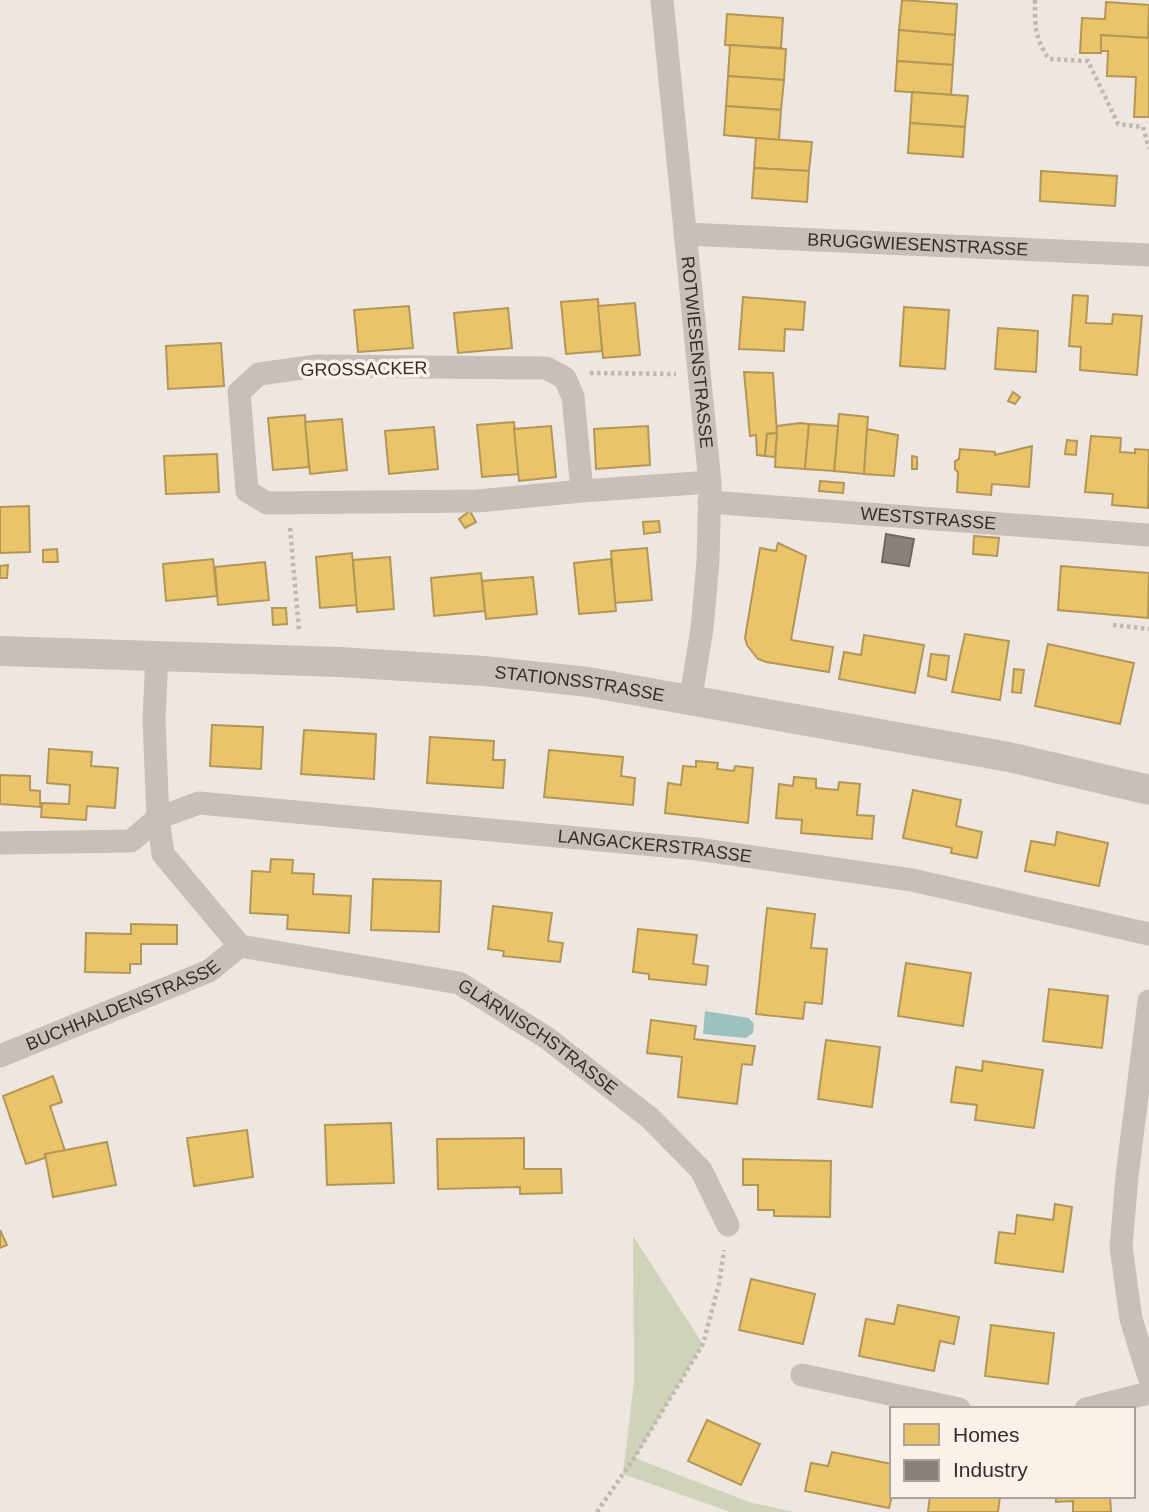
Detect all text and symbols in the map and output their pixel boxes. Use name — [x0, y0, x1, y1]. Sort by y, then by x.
street label: BRUGGWIESENSTRASSE — [807, 230, 1029, 260]
street label: ROTWIESENSTRASSE — [678, 255, 717, 449]
street label: GROSSACKER — [300, 358, 428, 380]
street label: WESTSTRASSE — [860, 503, 997, 534]
street label: STATIONSSTRASSE — [494, 662, 666, 705]
street label: LANGACKERSTRASSE — [557, 826, 753, 867]
street label: BUCHHALDENSTRASSE — [23, 956, 224, 1054]
street label: GLÄRNISCHSTRASSE — [454, 975, 621, 1099]
legend — [890, 1407, 1135, 1498]
text: Homes — [953, 1423, 1020, 1446]
text: Industry — [953, 1458, 1028, 1481]

